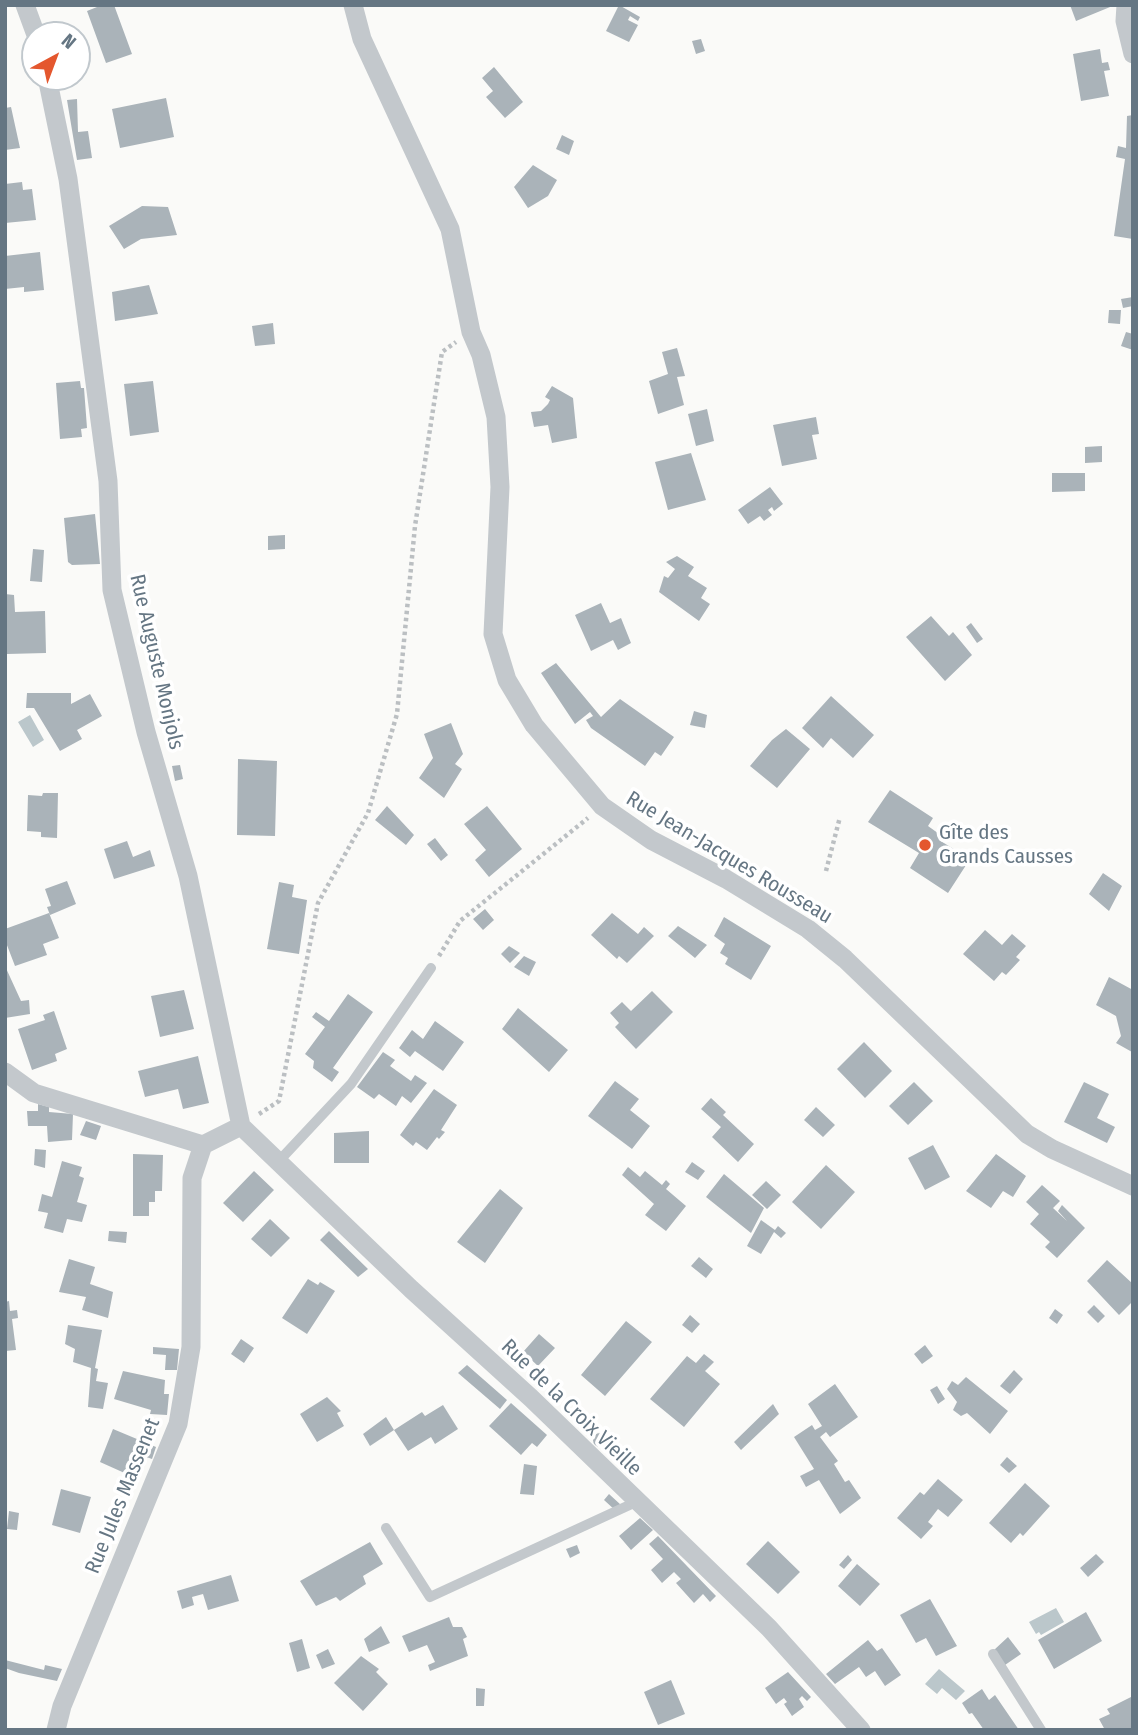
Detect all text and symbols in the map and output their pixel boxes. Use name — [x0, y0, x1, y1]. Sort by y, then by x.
north arrow — [21, 21, 91, 91]
text: N — [57, 29, 81, 54]
street label: Rue Auguste Monjols — [124, 572, 188, 752]
street label: Rue Jean-Jacques Rousseau — [621, 786, 837, 930]
place label: Gîte des Grands Causses — [939, 820, 1073, 870]
marker: Gîte des Grands Causses — [917, 837, 933, 853]
street label: Rue de la Croix Vieille — [496, 1334, 646, 1482]
street label: Rue Jules Massenet — [80, 1414, 166, 1578]

